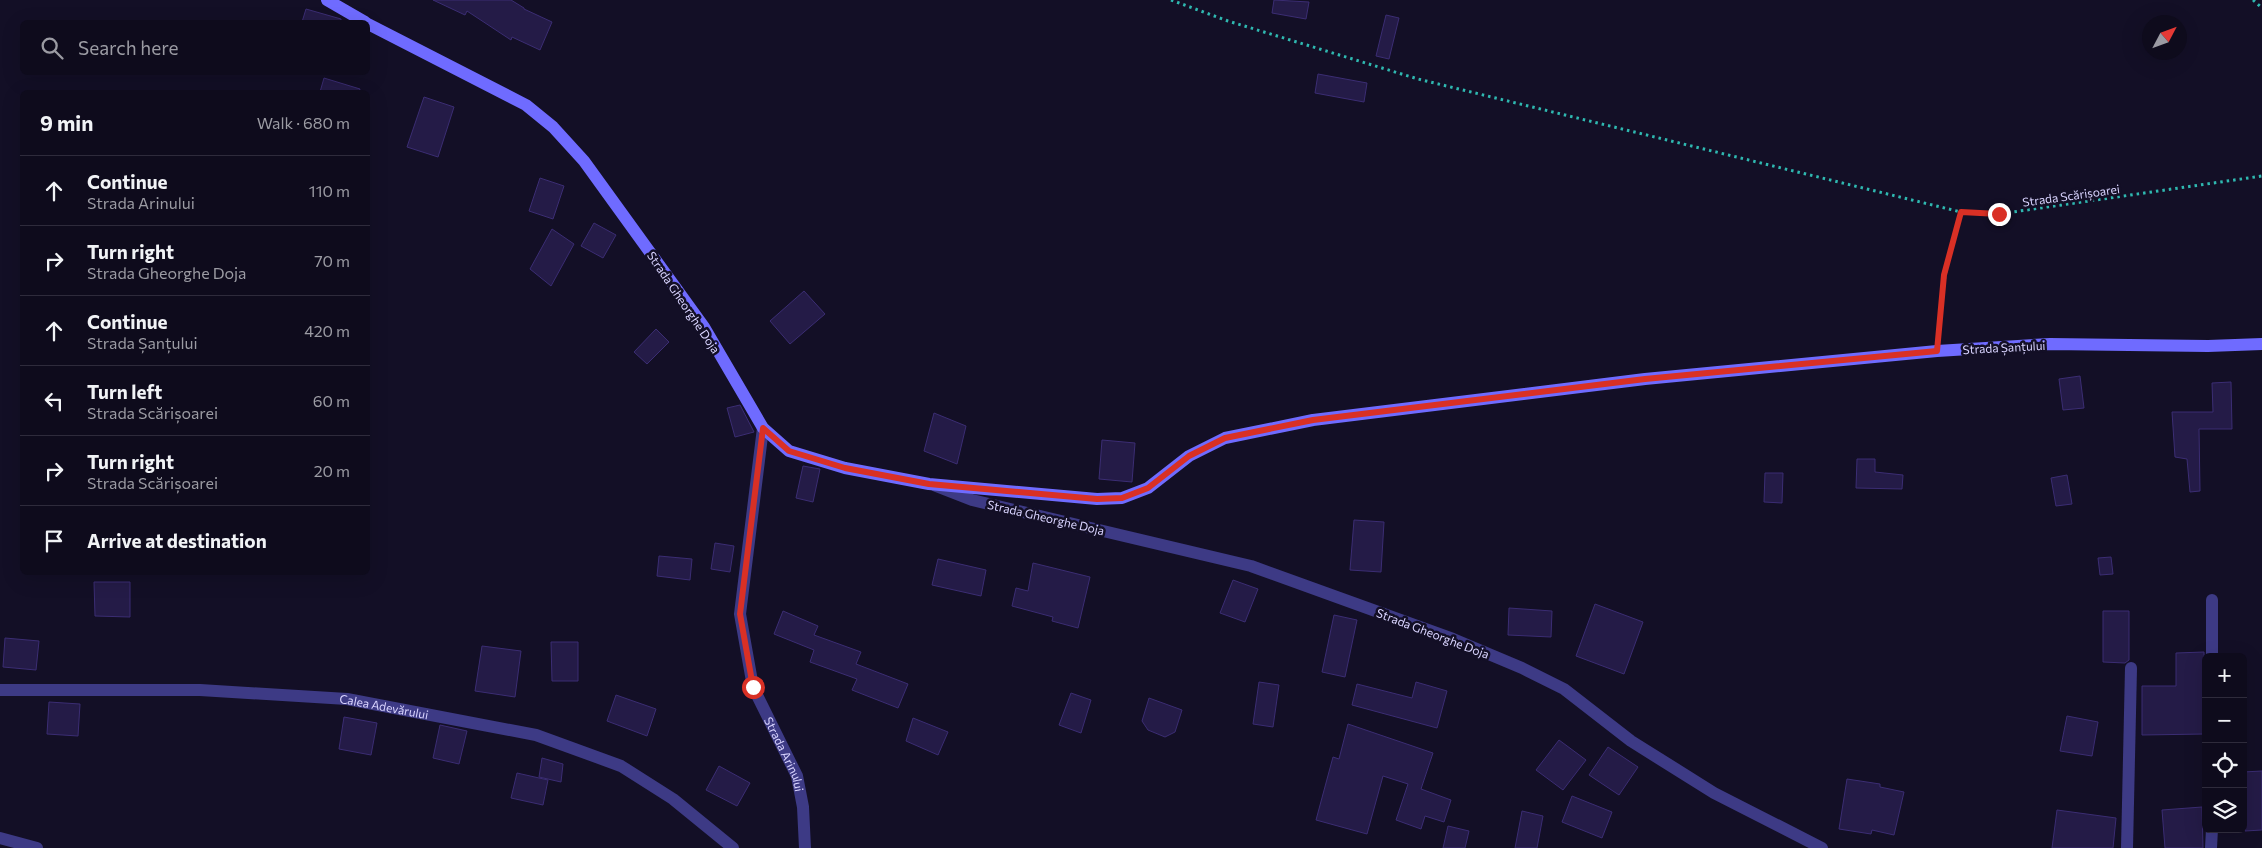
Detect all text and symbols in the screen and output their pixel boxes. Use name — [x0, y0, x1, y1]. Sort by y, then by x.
north arrow — [2142, 15, 2187, 60]
search box — [20, 20, 370, 75]
icon: search — [38, 34, 66, 62]
text: Search here — [78, 36, 178, 59]
text: 9 min — [40, 110, 93, 135]
text: Walk · 680 m — [257, 113, 350, 132]
text: Continue — [87, 170, 167, 193]
icon: ahead — [40, 177, 68, 205]
text: 110 m — [309, 181, 350, 200]
street label: Strada Scărișoarei — [2021, 181, 2121, 210]
text: Strada Arinului — [87, 193, 195, 212]
route end — [1988, 203, 2011, 226]
text: Turn right — [87, 240, 174, 263]
icon: right — [40, 247, 68, 275]
street label: Strada Gheorghe Doja — [645, 248, 723, 356]
text: 70 m — [314, 251, 350, 270]
text: Strada Gheorghe Doja — [87, 263, 246, 282]
text: Continue — [87, 310, 167, 333]
icon: ahead — [40, 317, 68, 345]
text: 420 m — [304, 321, 350, 340]
text: Strada Șanțului — [87, 333, 198, 352]
street label: Strada Șanțului — [1962, 338, 2046, 357]
text: Turn left — [87, 380, 162, 403]
icon: left — [40, 387, 68, 415]
text: 60 m — [313, 391, 350, 410]
text: Strada Scărișoarei — [87, 403, 218, 422]
text: Turn right — [87, 450, 174, 473]
icon: right — [40, 457, 68, 485]
text: 20 m — [314, 461, 350, 480]
text: Strada Scărișoarei — [87, 473, 218, 492]
street label: Strada Gheorghe Doja — [986, 497, 1106, 537]
icon: arrive — [40, 527, 68, 555]
text: Arrive at destination — [87, 529, 267, 552]
street label: Strada Gheorghe Doja — [1375, 605, 1491, 661]
map controls — [2202, 653, 2247, 833]
button: + — [2202, 653, 2247, 698]
route start — [742, 676, 765, 699]
street label: Calea Adevărului — [339, 692, 430, 721]
button: − — [2202, 698, 2247, 743]
street label: Strada Arinului — [762, 714, 807, 793]
button: locate — [2202, 743, 2247, 788]
button: layers — [2202, 788, 2247, 833]

